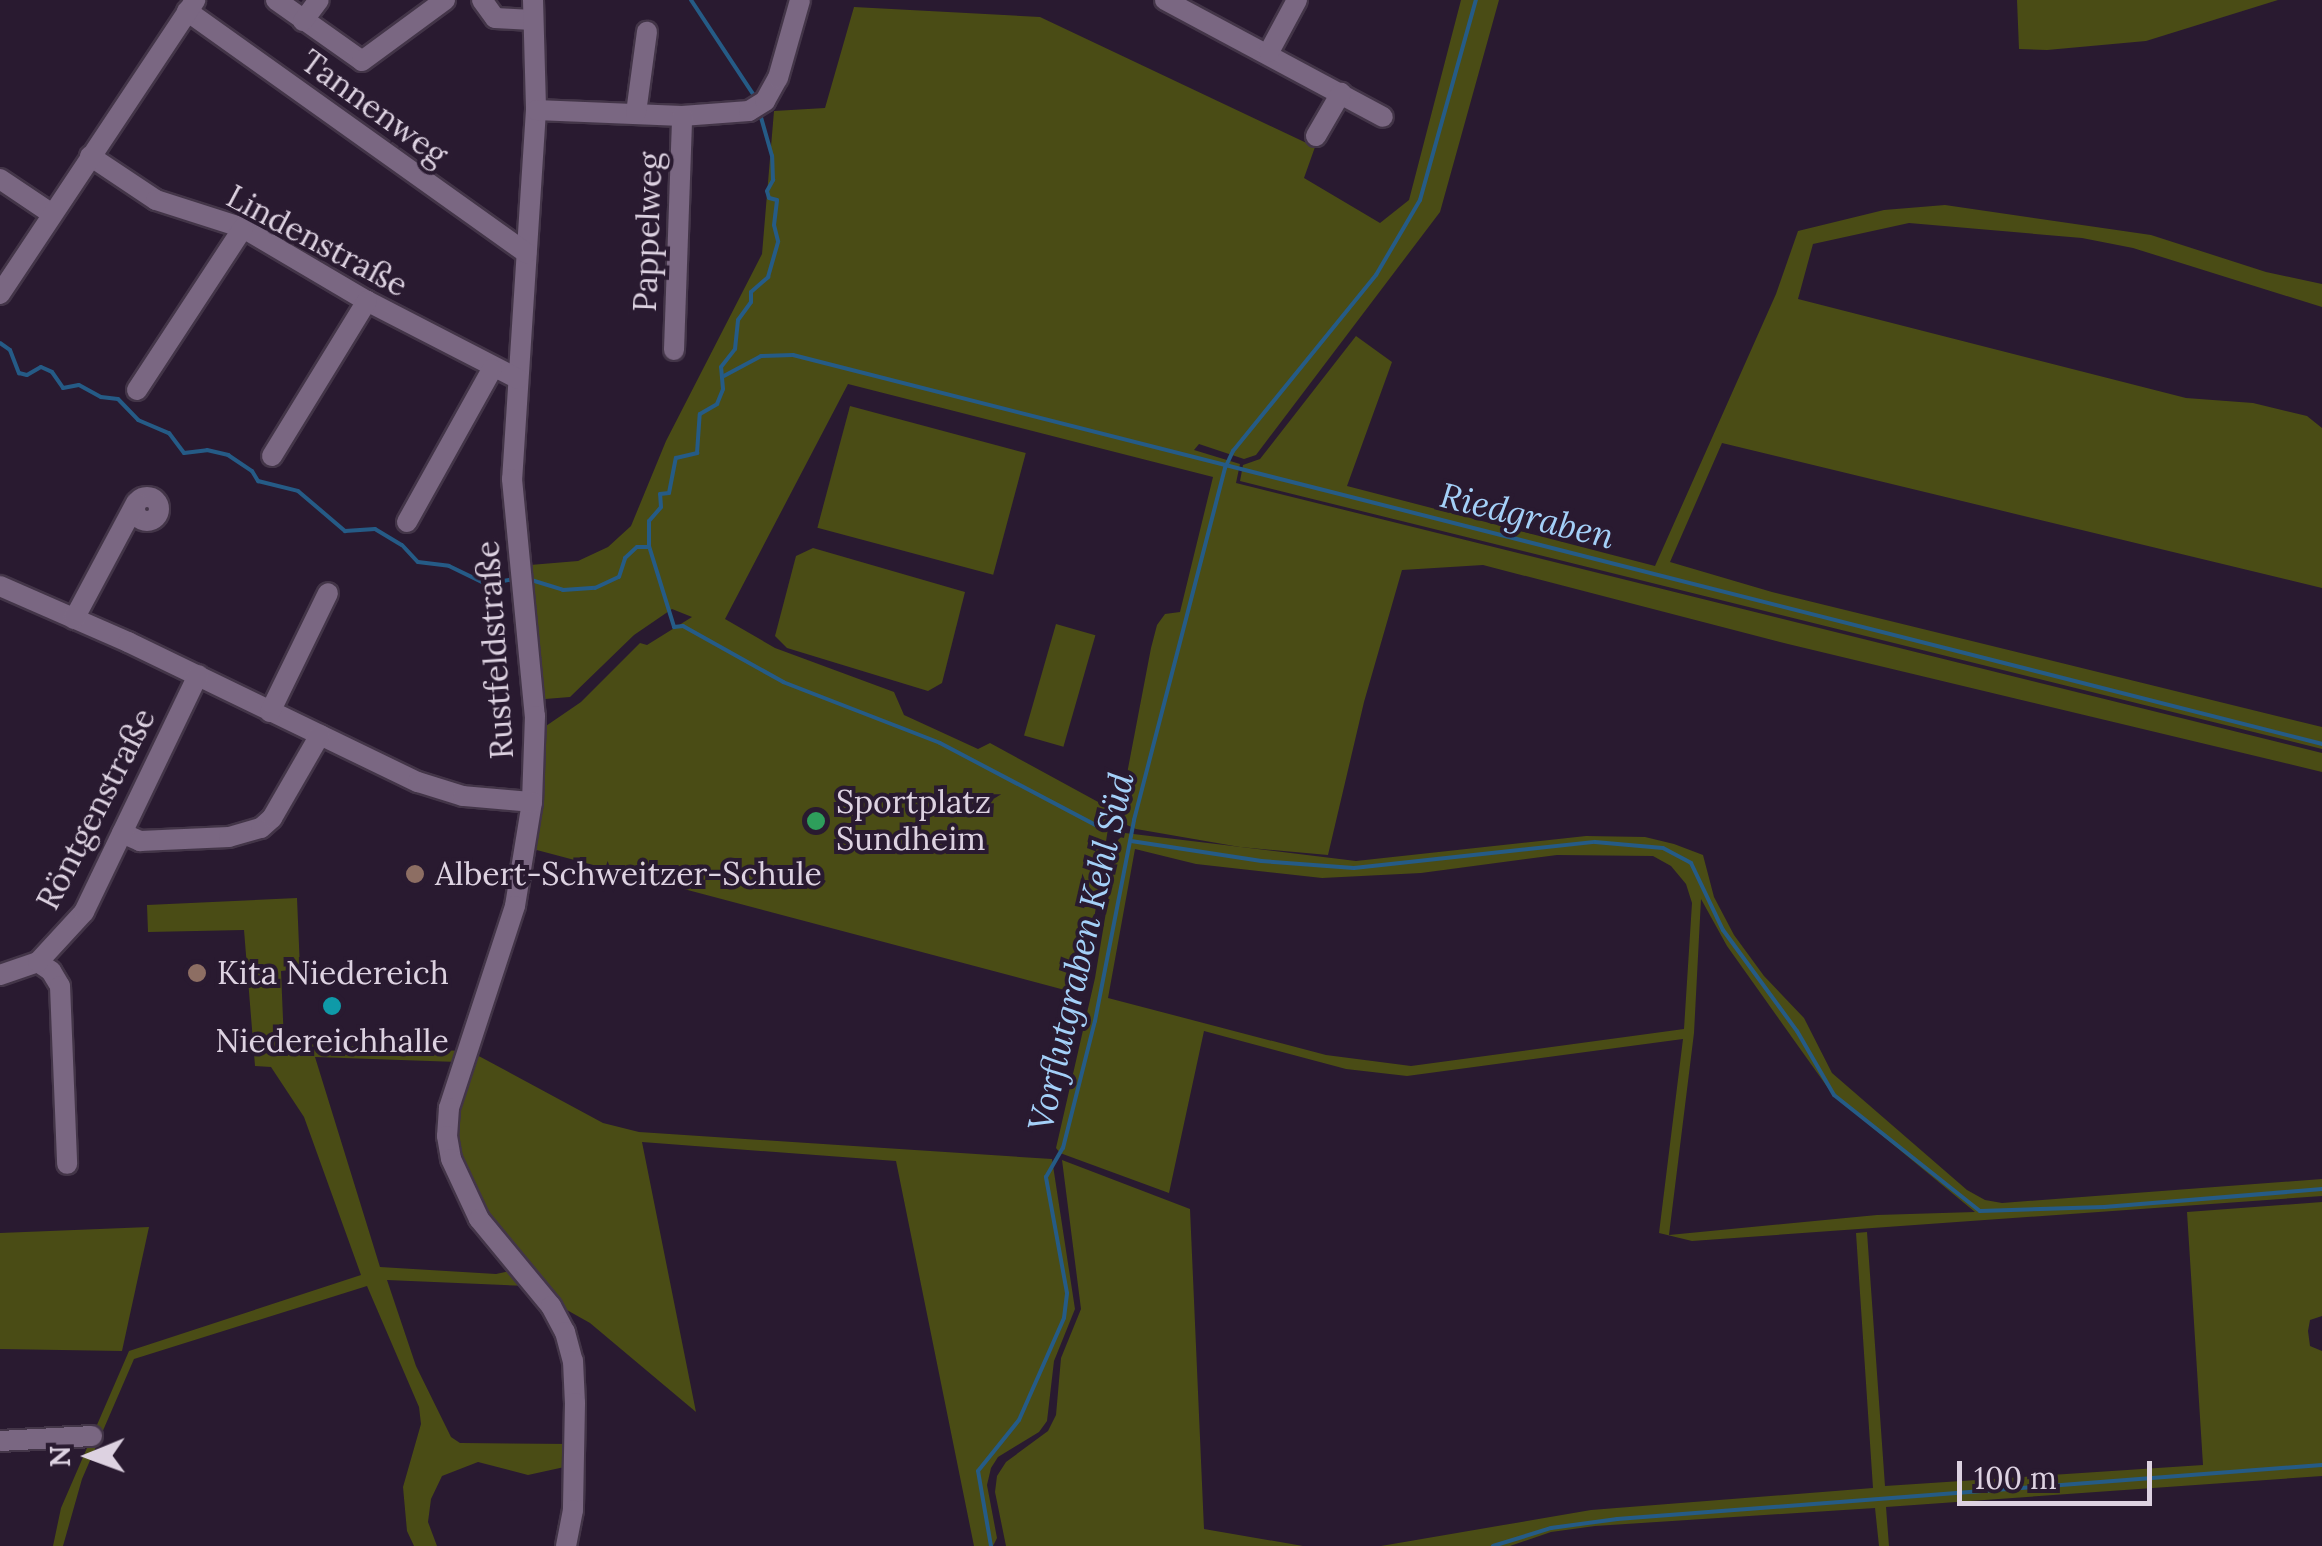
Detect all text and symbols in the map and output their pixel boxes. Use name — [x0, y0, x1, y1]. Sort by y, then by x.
street label: Tannenweg — [293, 42, 455, 174]
street label: Pappelweg — [626, 151, 670, 313]
street label: Lindenstraße — [220, 177, 414, 305]
water label: Riedgraben — [1436, 474, 1618, 558]
street label: Rustfeldstraße — [468, 540, 522, 760]
street label: Röntgenstraße — [29, 702, 163, 916]
water label: Vorflutgraben Kehl Süd — [1019, 769, 1143, 1135]
place label: Sportplatz Sundheim — [836, 784, 991, 859]
marker: Sportplatz Sundheim — [805, 810, 827, 832]
place label: Albert-Schweitzer-Schule — [435, 855, 822, 893]
marker: Albert-Schweitzer-Schule — [404, 863, 426, 885]
place label: Kita Niedereich — [217, 954, 449, 992]
marker: Kita Niedereich — [186, 962, 208, 984]
marker: Niedereichhalle — [321, 995, 343, 1017]
place label: Niedereichhalle — [215, 1022, 449, 1060]
north arrow — [40, 1406, 140, 1506]
scale bar — [1962, 1441, 2157, 1503]
text: N — [42, 1445, 78, 1468]
text: 100 m — [1974, 1459, 2057, 1497]

